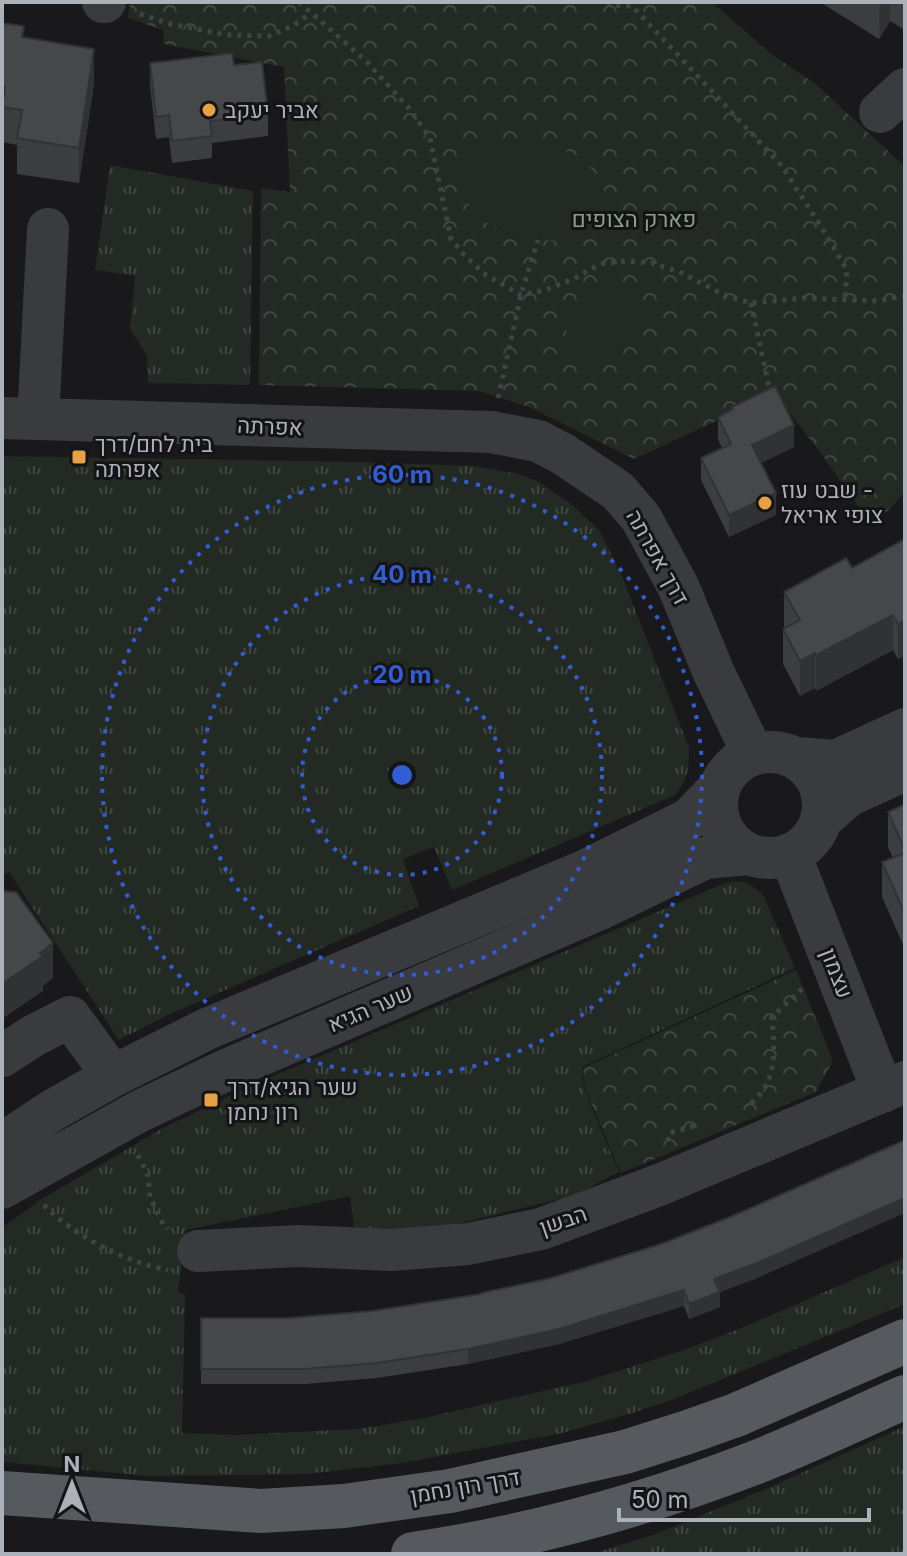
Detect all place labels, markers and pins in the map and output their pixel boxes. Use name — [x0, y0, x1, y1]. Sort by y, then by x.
place label: אביר יעקב — [225, 97, 319, 123]
marker: אביר יעקב — [200, 101, 218, 119]
place label: בית לחם/דרך אפרתה — [95, 431, 213, 482]
marker: בית לחם/דרך אפרתה — [70, 448, 88, 466]
place label: שבט עוז - צופי אריאל — [781, 477, 883, 528]
marker: שבט עוז - צופי אריאל — [756, 494, 774, 512]
centre of rings — [388, 761, 416, 789]
place label: שער הגיא/דרך רון נחמן — [227, 1074, 357, 1125]
marker: שער הגיא/דרך רון נחמן — [202, 1091, 220, 1109]

